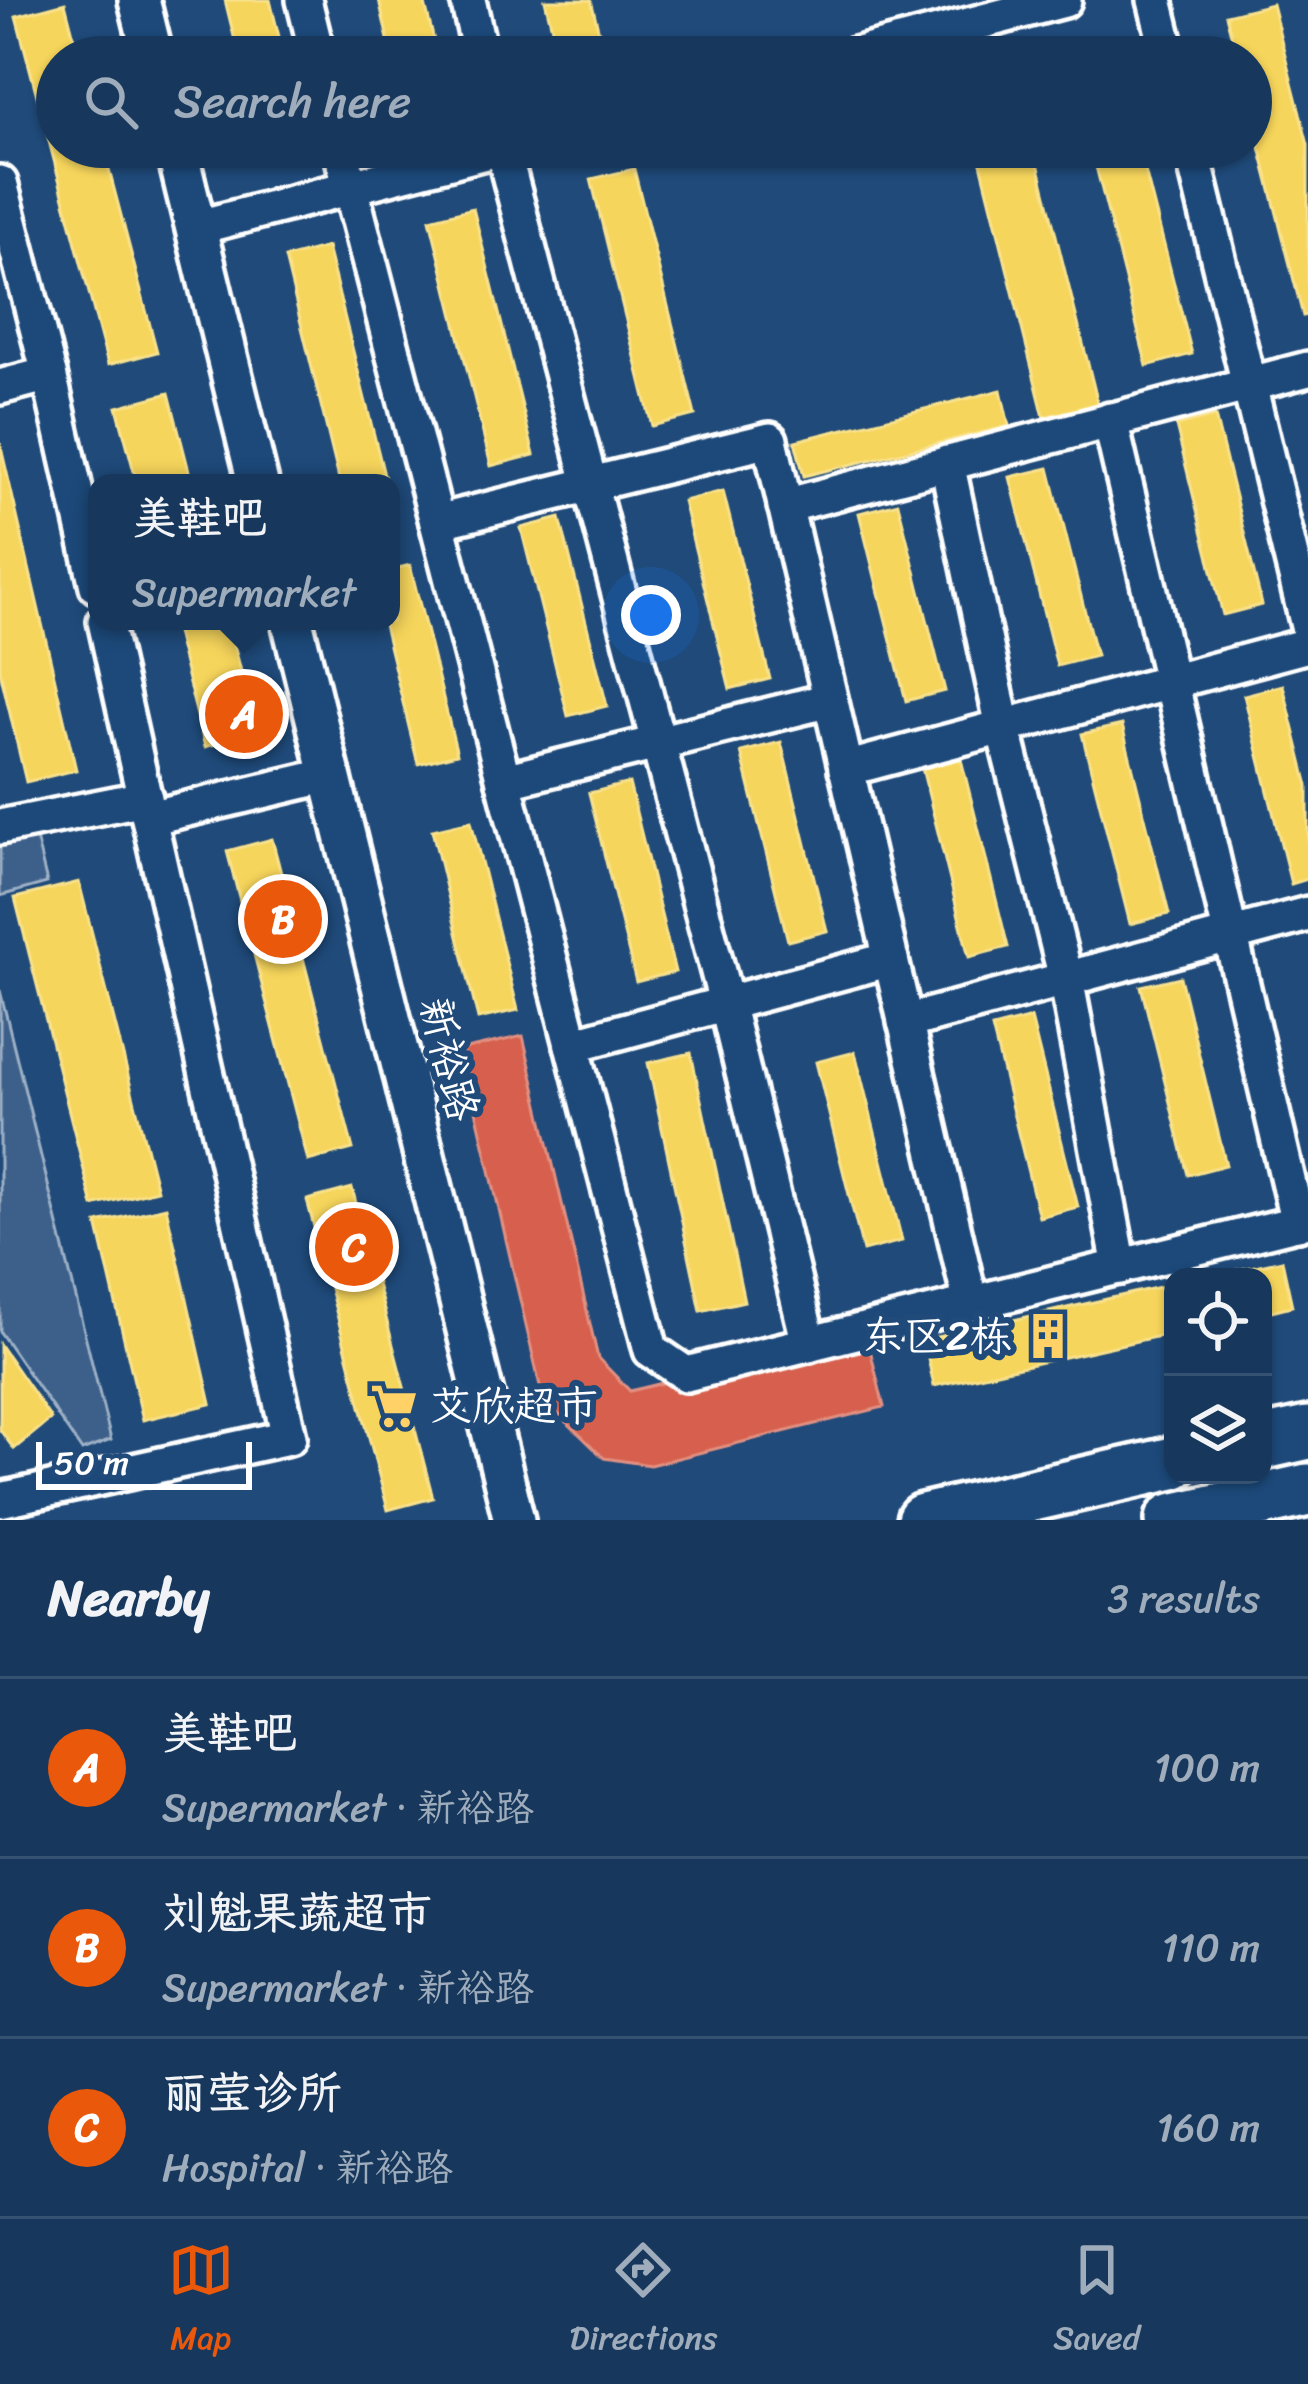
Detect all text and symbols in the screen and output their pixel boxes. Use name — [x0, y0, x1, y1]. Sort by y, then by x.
search box — [36, 36, 1272, 168]
text: Search here — [174, 62, 411, 142]
icon: search — [78, 69, 144, 135]
popup — [88, 474, 400, 630]
text: 美鞋吧 — [132, 478, 267, 558]
text: Supermarket — [132, 558, 356, 627]
your location — [621, 585, 681, 645]
pin: A — [205, 669, 283, 759]
pin: B — [244, 874, 322, 964]
street label: 新裕路 — [398, 989, 500, 1129]
pin: C — [315, 1202, 393, 1292]
map controls — [1164, 1268, 1272, 1484]
button: locate — [1164, 1268, 1272, 1376]
place label: 东区2栋 — [862, 1299, 1012, 1373]
building icon: 东区2栋 — [1023, 1311, 1073, 1361]
place label: 艾欣超市 — [430, 1369, 598, 1443]
button: layers — [1164, 1376, 1272, 1484]
supermarket icon: 艾欣超市 — [369, 1381, 419, 1431]
text: 50 m — [54, 1434, 129, 1492]
scale bar — [36, 1436, 252, 1489]
text: Nearby — [48, 1553, 209, 1643]
text: 3 results — [1107, 1564, 1260, 1633]
text: 美鞋吧 — [162, 1693, 297, 1773]
text: A — [74, 1733, 100, 1802]
text: 100 m — [1154, 1733, 1260, 1802]
text: Supermarket · 新裕路 — [162, 1773, 534, 1842]
text: 刘魁果蔬超市 — [162, 1873, 432, 1953]
text: B — [75, 1913, 99, 1982]
text: 110 m — [1162, 1913, 1260, 1982]
text: Supermarket · 新裕路 — [162, 1953, 534, 2022]
text: 丽莹诊所 — [162, 2053, 342, 2133]
text: C — [75, 2093, 99, 2162]
text: 160 m — [1156, 2093, 1260, 2162]
text: Hospital · 新裕路 — [162, 2133, 453, 2202]
tab: Map — [168, 2237, 234, 2367]
tab: Directions — [570, 2237, 717, 2367]
tab: Saved — [1053, 2237, 1140, 2367]

